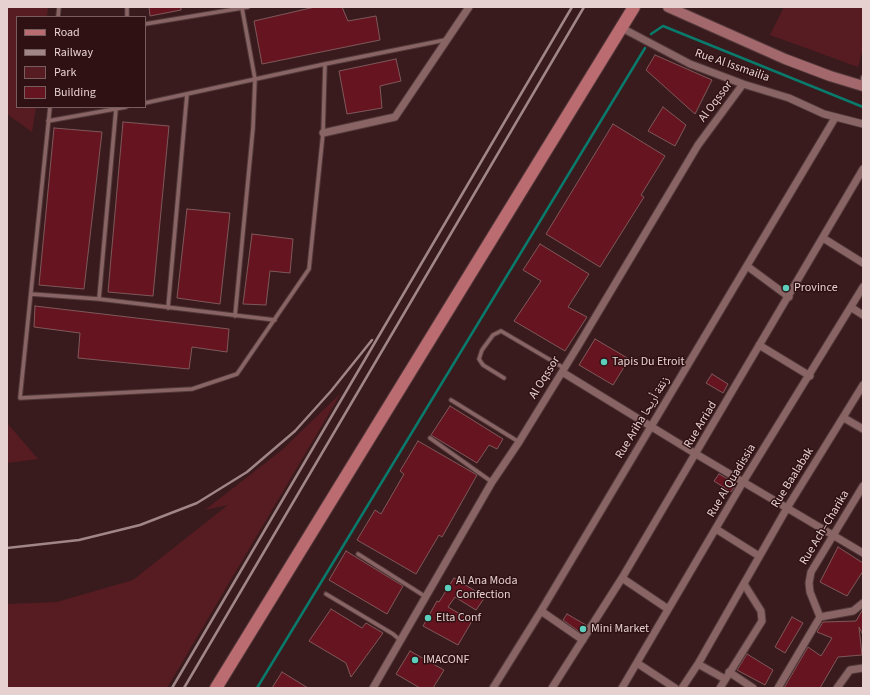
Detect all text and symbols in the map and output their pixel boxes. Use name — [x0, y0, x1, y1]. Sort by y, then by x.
legend — [16, 16, 146, 108]
text: Road — [54, 24, 80, 41]
text: Railway — [54, 44, 93, 61]
street label: Rue Al Issmailia — [693, 47, 771, 85]
text: Park — [54, 64, 76, 81]
street label: Al Oqssor — [696, 79, 736, 125]
text: Building — [54, 84, 96, 101]
place label: Province — [794, 281, 838, 295]
marker: Province — [781, 283, 791, 293]
street label: Al Oqssor — [526, 354, 564, 402]
place label: Tapis Du Etroit — [612, 355, 685, 369]
marker: Tapis Du Etroit — [599, 357, 609, 367]
street label: Rue Ariha زنقة أريحا — [613, 374, 673, 462]
street label: Rue Arriad — [681, 399, 721, 451]
street label: Rue Al Quadissia — [704, 442, 760, 520]
street label: Rue Baalabak — [769, 445, 817, 511]
street label: Rue Ach–Charika — [797, 488, 853, 568]
place label: Al Ana Moda Confection — [456, 574, 517, 602]
marker: Al Ana Moda Confection — [443, 583, 453, 593]
place label: Elta Conf — [436, 611, 481, 625]
marker: Elta Conf — [423, 613, 433, 623]
place label: Mini Market — [591, 622, 649, 636]
marker: Mini Market — [578, 624, 588, 634]
place label: IMACONF — [423, 653, 469, 667]
marker: IMACONF — [410, 655, 420, 665]

